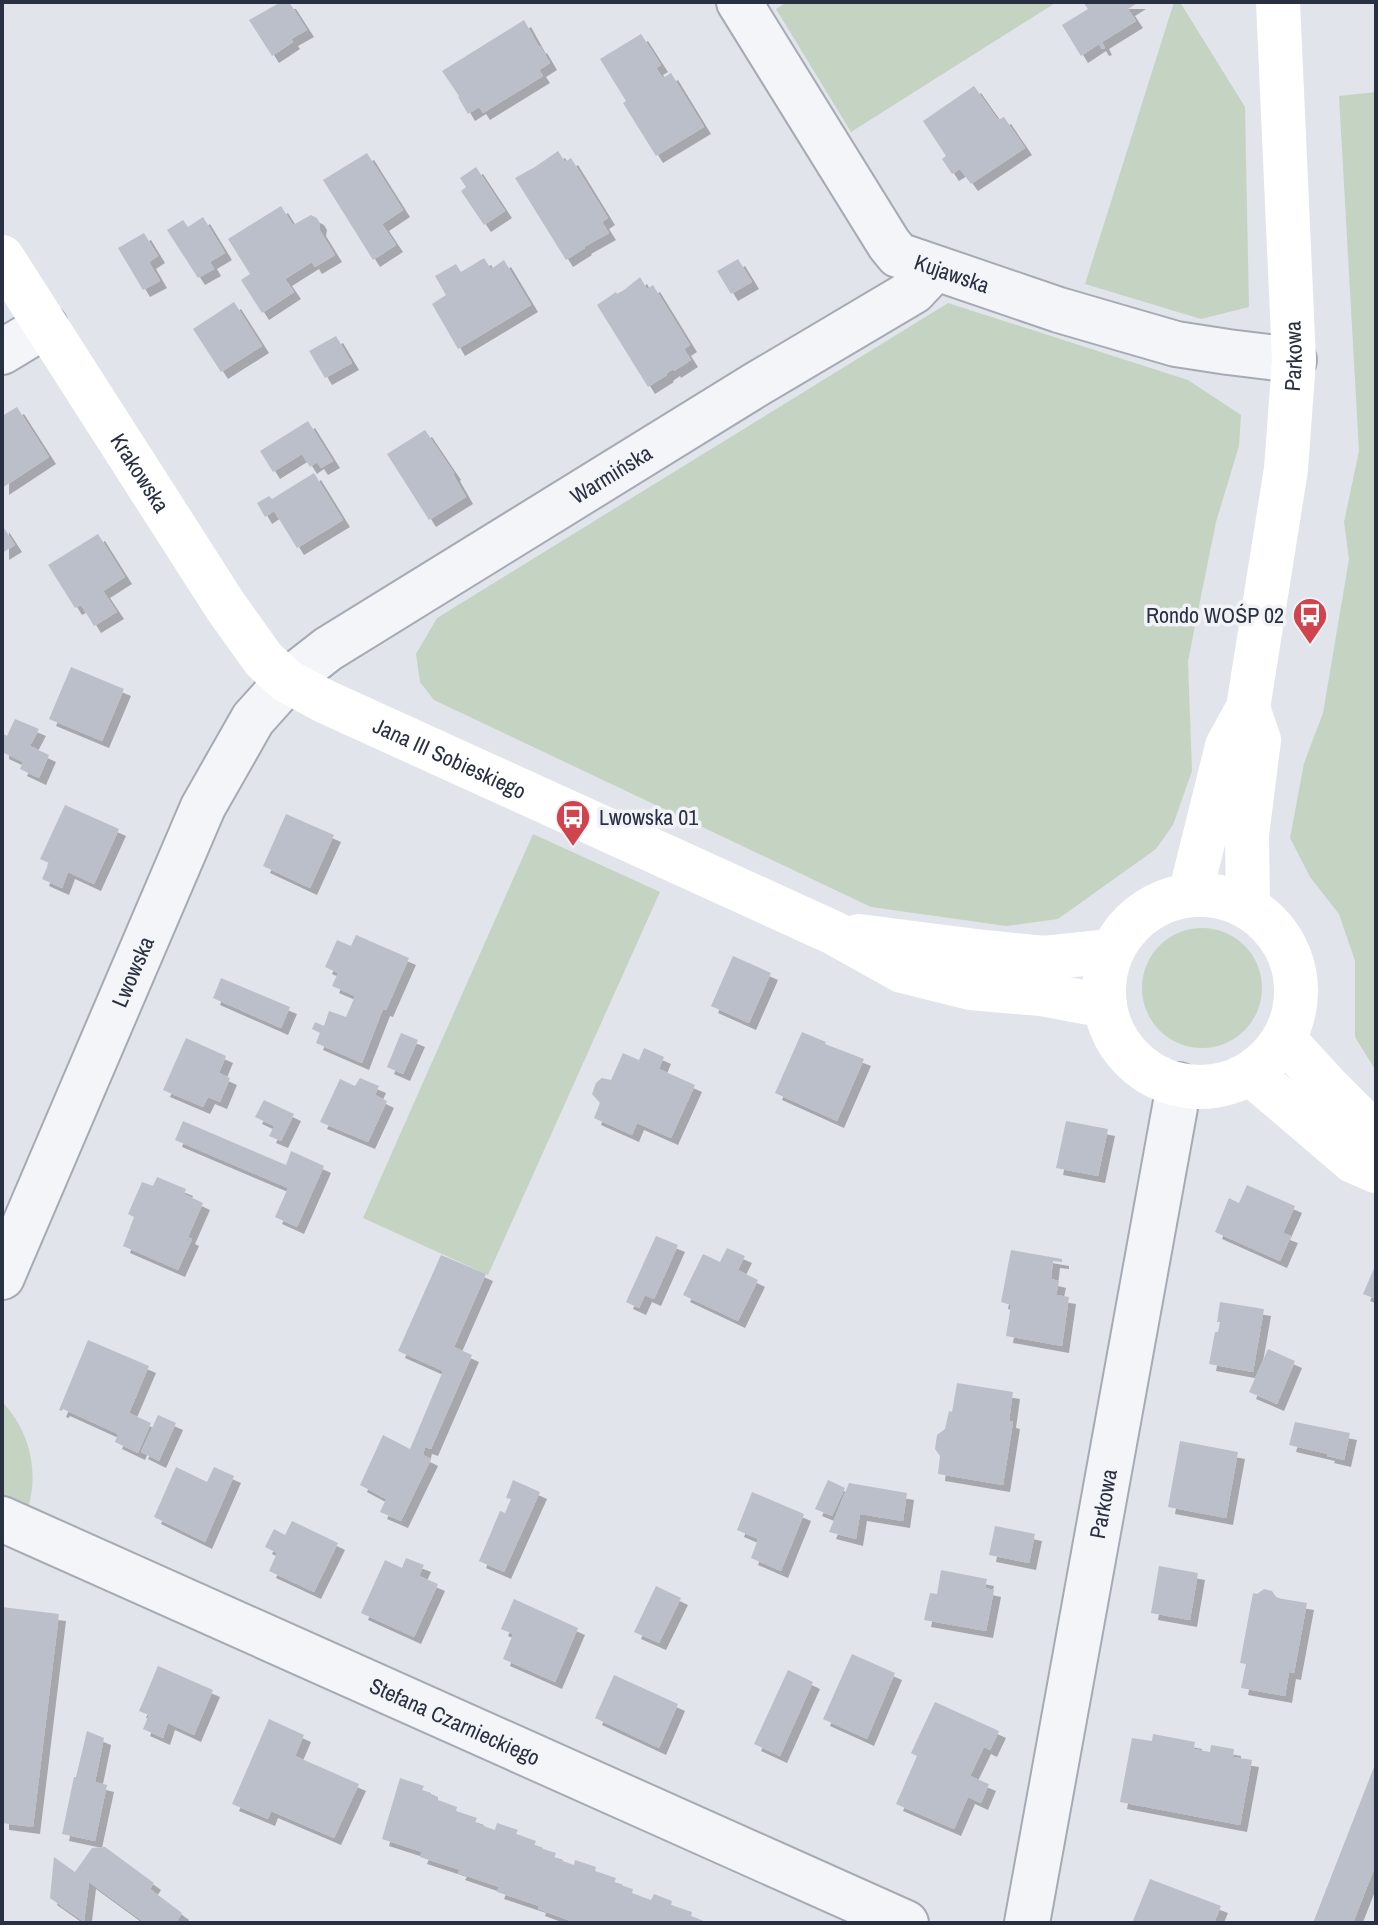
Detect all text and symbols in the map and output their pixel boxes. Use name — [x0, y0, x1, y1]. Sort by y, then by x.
street label: Kujawska — [911, 247, 993, 300]
street label: Parkowa — [1277, 320, 1309, 392]
street label: Krakowska — [104, 427, 176, 518]
street label: Warmińska — [565, 438, 657, 511]
bus stop icon: Rondo WOŚP 02 — [1291, 596, 1329, 646]
place label: Rondo WOŚP 02 — [1146, 600, 1284, 630]
street label: Jana III Sobieskiego — [368, 710, 531, 806]
bus stop icon: Lwowska 01 — [554, 798, 592, 848]
place label: Lwowska 01 — [599, 802, 698, 832]
street label: Lwowska — [104, 932, 161, 1012]
street label: Parkowa — [1082, 1467, 1124, 1541]
street label: Stefana Czarnieckiego — [365, 1670, 545, 1773]

